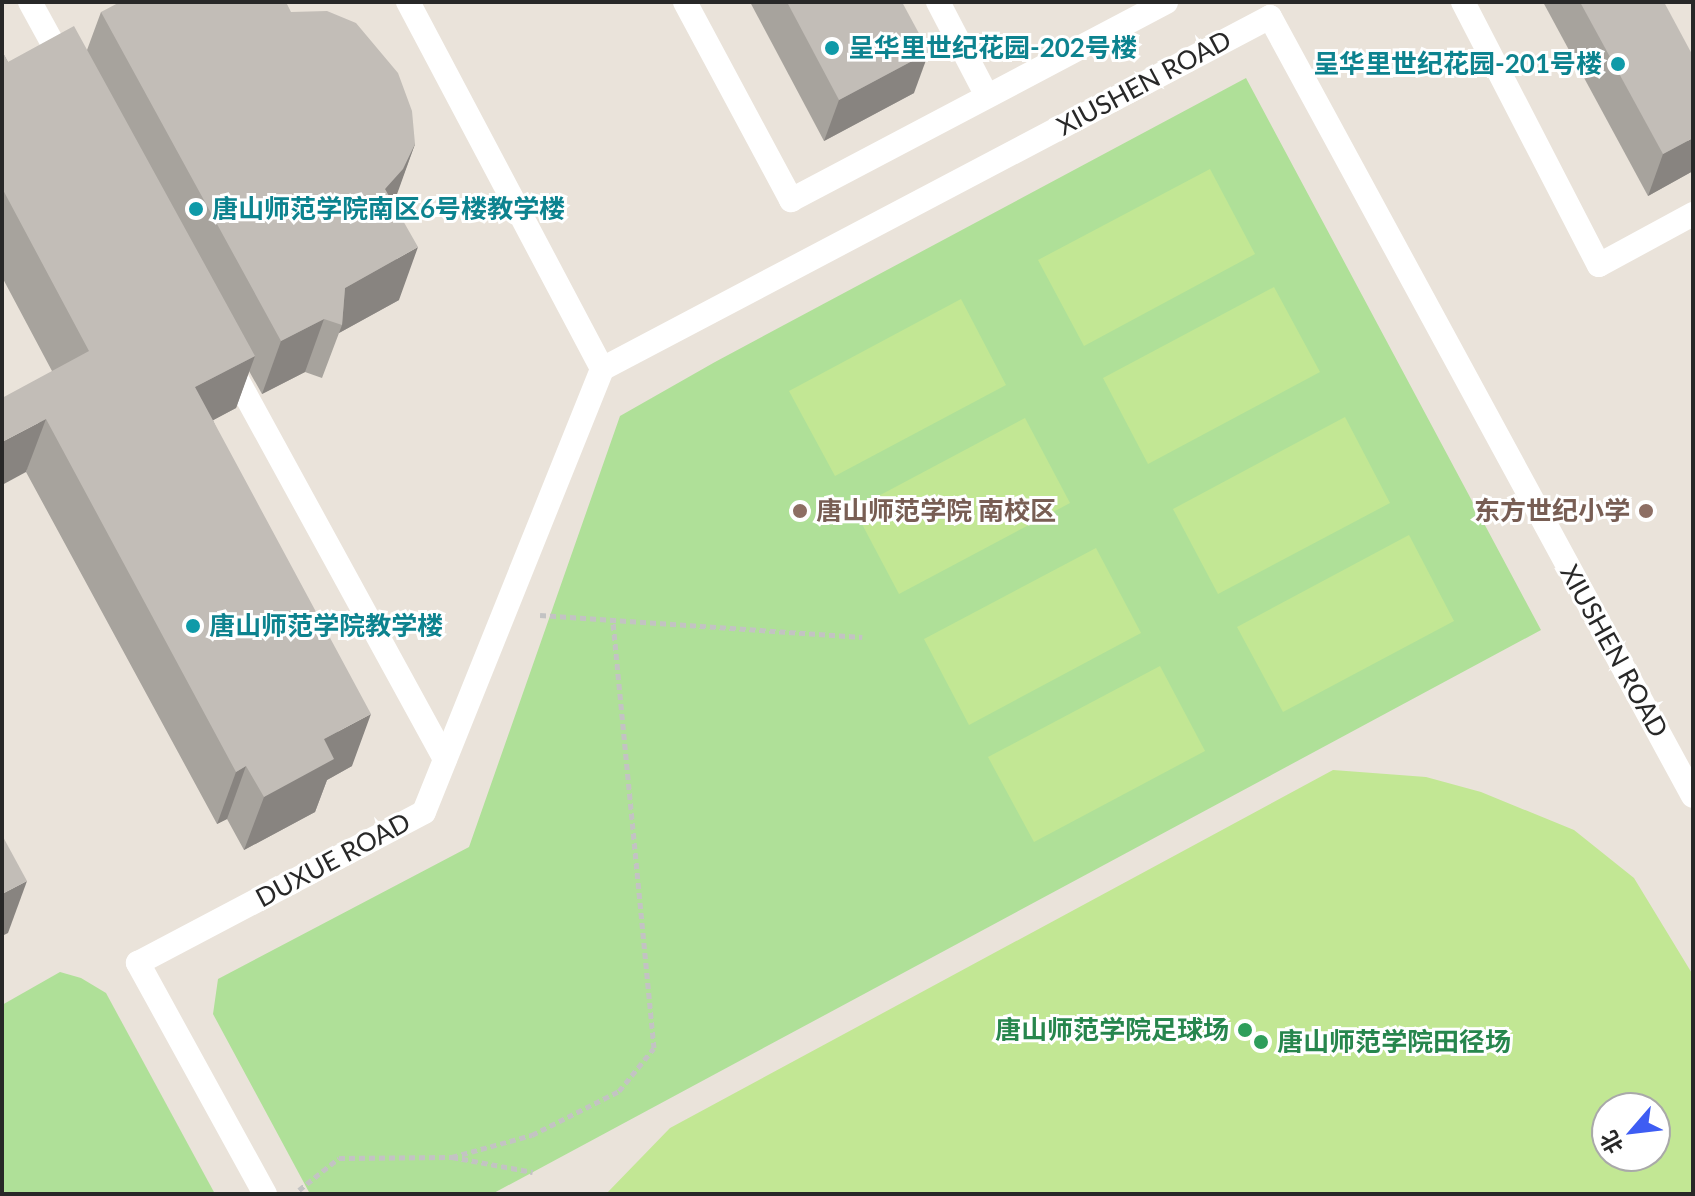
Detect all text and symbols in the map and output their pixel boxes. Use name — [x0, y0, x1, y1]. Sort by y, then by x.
street label: XIUSHEN ROAD — [1052, 24, 1236, 142]
place label: 呈华里世纪花园-202号楼 — [848, 32, 1137, 64]
marker: 呈华里世纪花园-202号楼 — [823, 39, 841, 57]
place label: 呈华里世纪花园-201号楼 — [1313, 48, 1602, 80]
marker: 呈华里世纪花园-201号楼 — [1609, 55, 1627, 73]
place label: 唐山师范学院南区6号楼教学楼 — [212, 193, 565, 225]
marker: 唐山师范学院南区6号楼教学楼 — [187, 200, 205, 218]
place label: 唐山师范学院 南校区 — [816, 495, 1056, 527]
place label: 东方世纪小学 — [1474, 495, 1630, 527]
marker: 唐山师范学院 南校区 — [791, 502, 809, 520]
marker: 东方世纪小学 — [1637, 502, 1655, 520]
street label: XIUSHEN ROAD — [1554, 559, 1674, 743]
place label: 唐山师范学院教学楼 — [209, 610, 443, 642]
marker: 唐山师范学院教学楼 — [184, 617, 202, 635]
street label: DUXUE ROAD — [250, 806, 416, 914]
place label: 唐山师范学院足球场 — [995, 1014, 1229, 1046]
marker: 唐山师范学院足球场 — [1236, 1021, 1254, 1039]
place label: 唐山师范学院田径场 — [1277, 1026, 1511, 1058]
marker: 唐山师范学院田径场 — [1252, 1033, 1270, 1051]
north arrow — [1591, 1092, 1671, 1172]
text: 北 — [1594, 1127, 1628, 1159]

